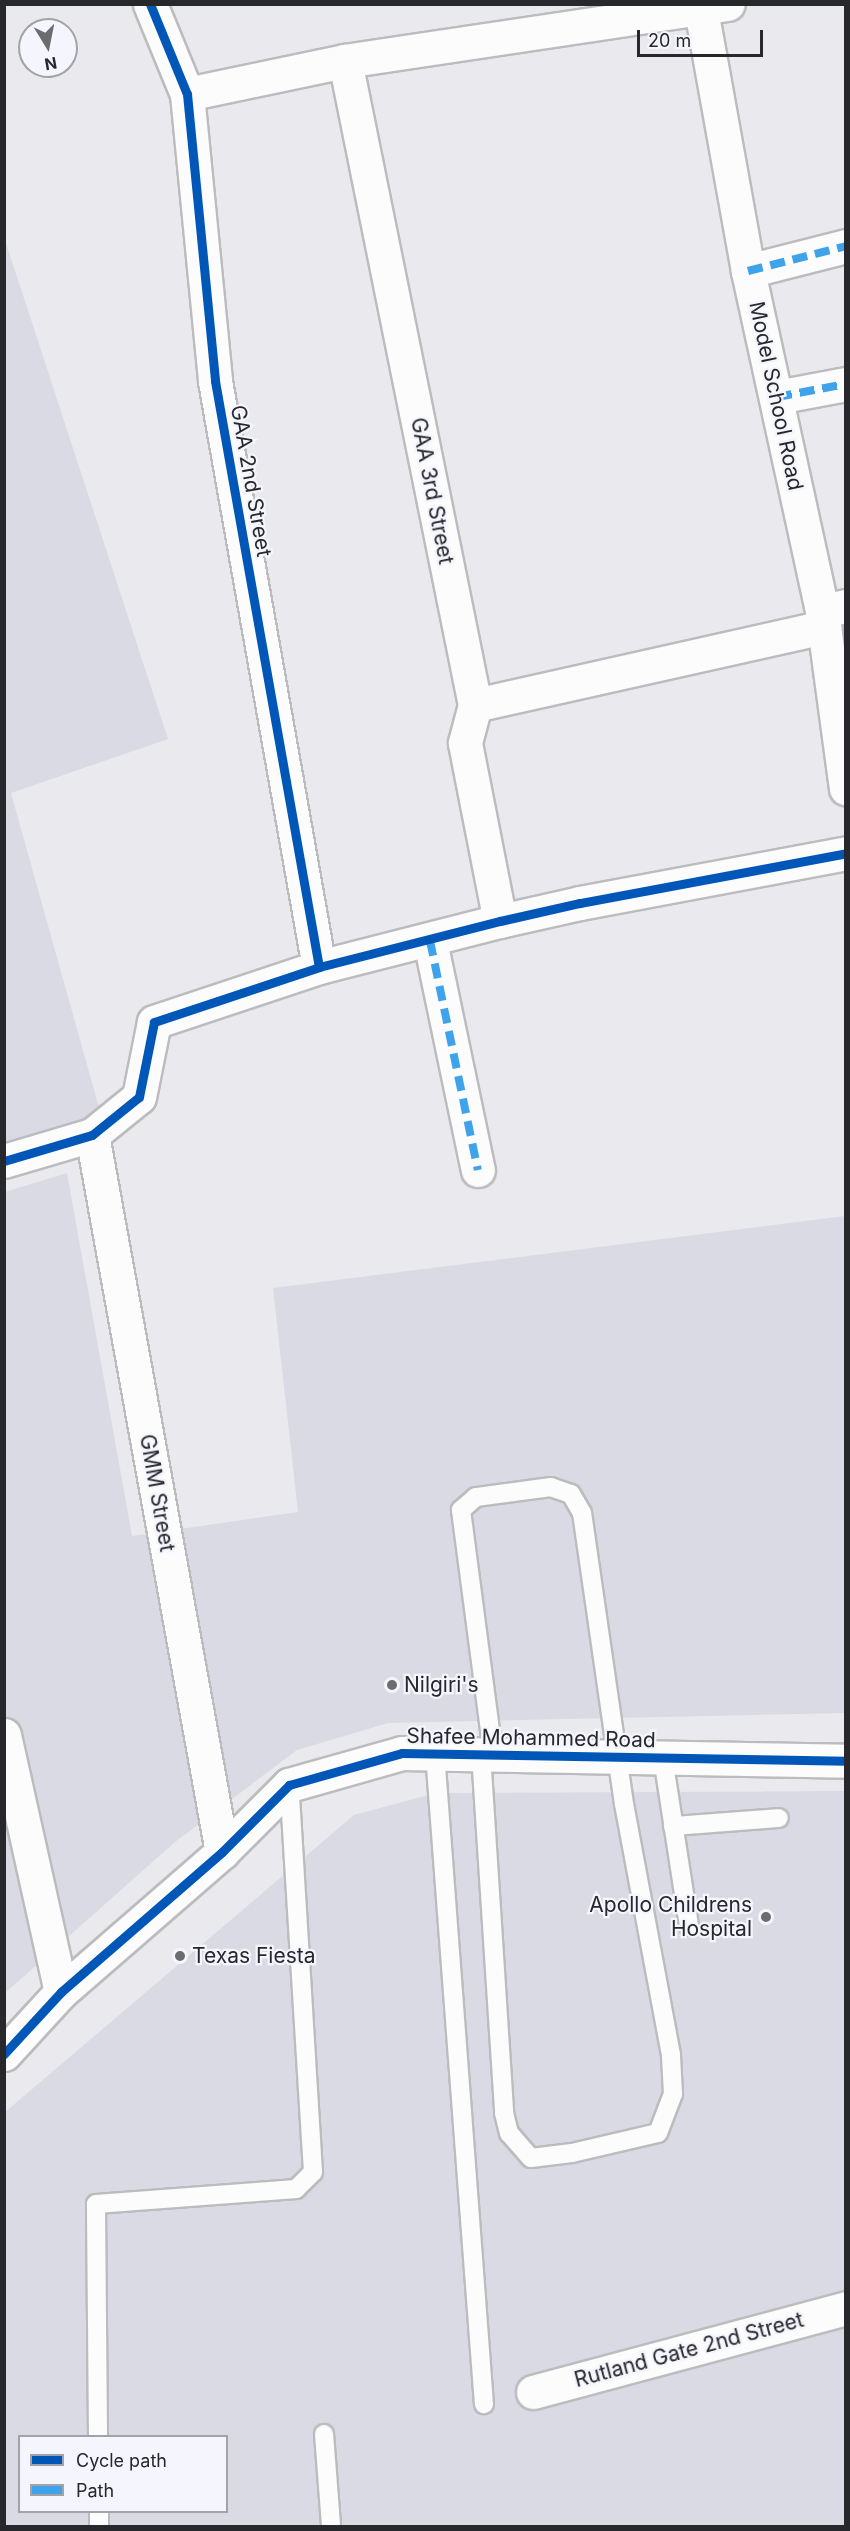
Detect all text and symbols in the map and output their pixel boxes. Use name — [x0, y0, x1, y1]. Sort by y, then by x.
north arrow — [18, 18, 78, 78]
scale bar — [640, 18, 766, 56]
text: 20 m — [648, 30, 691, 51]
text: N — [43, 53, 59, 75]
street label: Model School Road — [744, 299, 808, 493]
street label: GAA 2nd Street — [225, 403, 277, 559]
street label: GAA 3rd Street — [405, 415, 459, 567]
street label: GMM Street — [134, 1432, 180, 1554]
place label: Nilgiri's — [404, 1672, 479, 1698]
marker: Nilgiri's — [385, 1678, 399, 1692]
street label: Shafee Mohammed Road — [406, 1723, 656, 1753]
place label: Apollo Childrens Hospital — [589, 1892, 752, 1942]
marker: Apollo Childrens Hospital — [757, 1908, 775, 1926]
place label: Texas Fiesta — [192, 1943, 316, 1969]
marker: Texas Fiesta — [173, 1949, 187, 1963]
street label: Rutland Gate 2nd Street — [572, 2307, 806, 2393]
legend — [18, 2435, 228, 2513]
text: Cycle path — [76, 2450, 167, 2471]
text: Path — [76, 2480, 114, 2501]

